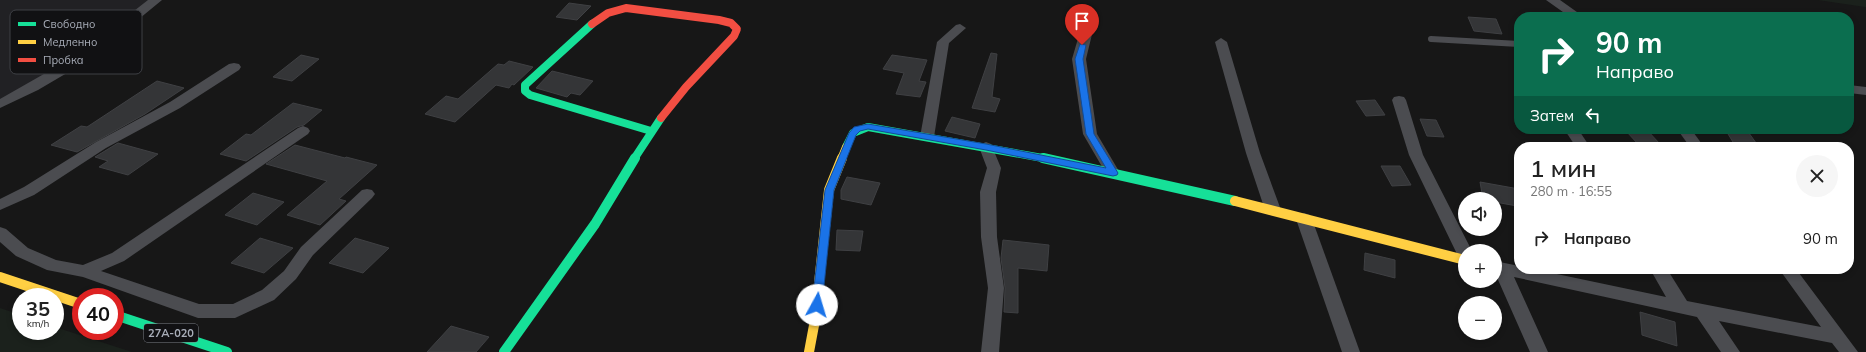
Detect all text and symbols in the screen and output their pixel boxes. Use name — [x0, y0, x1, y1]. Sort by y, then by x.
pin — [1065, 4, 1099, 45]
legend — [10, 10, 142, 74]
icon: arrive — [1071, 10, 1093, 32]
text: Свободно — [43, 17, 96, 31]
text: 90 m — [1596, 25, 1662, 60]
icon: right — [1530, 28, 1582, 80]
text: Медленно — [43, 35, 97, 49]
text: Пробка — [43, 53, 84, 67]
text: Направо — [1596, 60, 1674, 83]
icon: left — [1582, 104, 1604, 126]
text: Затем — [1530, 106, 1574, 125]
text: 1 мин — [1530, 153, 1596, 183]
button: close — [1796, 155, 1838, 197]
text: 280 m · 16:55 — [1530, 183, 1612, 199]
map controls — [1458, 192, 1502, 340]
button: sound — [1458, 192, 1502, 236]
icon: right — [1530, 227, 1552, 249]
text: Направо — [1564, 229, 1631, 248]
text: 90 m — [1803, 229, 1838, 248]
button: + — [1458, 244, 1502, 288]
position arrow — [796, 284, 838, 326]
speed limit sign: 40 — [72, 288, 124, 340]
text: 35 — [26, 296, 50, 321]
button: − — [1458, 296, 1502, 340]
text: km/h — [27, 317, 49, 330]
road number: 27А-020 — [144, 324, 198, 342]

